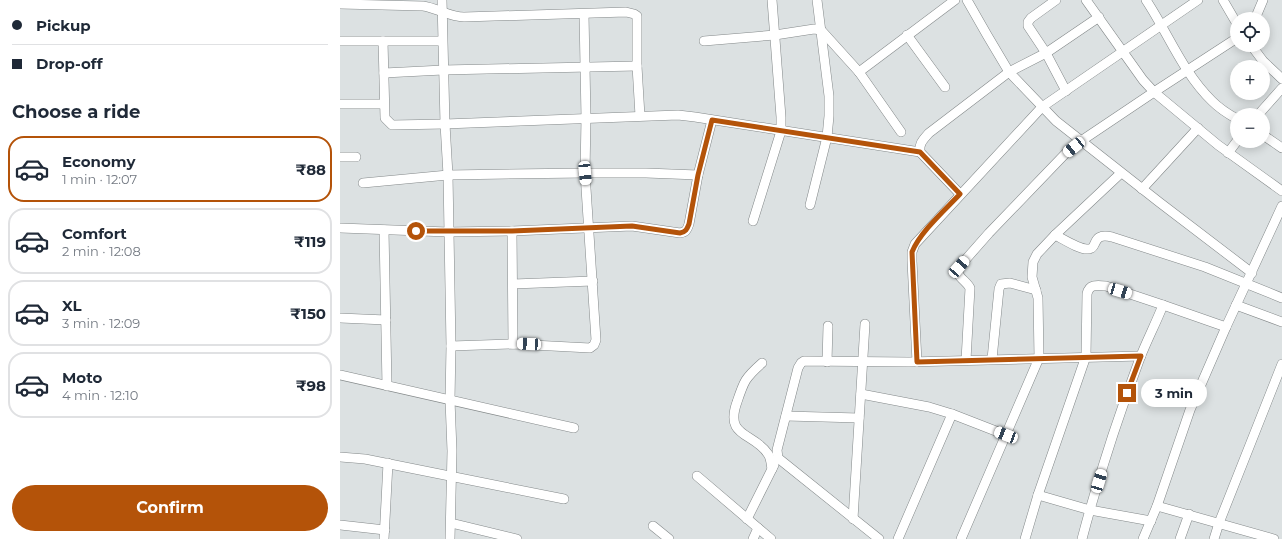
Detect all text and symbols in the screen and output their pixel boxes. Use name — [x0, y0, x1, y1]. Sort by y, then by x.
map controls — [1230, 12, 1270, 148]
button: locate — [1230, 12, 1270, 52]
text: Pickup — [36, 16, 91, 35]
text: Drop-off — [36, 54, 103, 73]
button: + — [1230, 60, 1270, 100]
text: Choose a ride — [12, 101, 140, 123]
button: − — [1230, 108, 1270, 148]
car — [1061, 135, 1087, 159]
icon: car — [14, 151, 50, 187]
text: Economy — [62, 152, 135, 171]
text: ₹88 — [295, 160, 326, 179]
car — [578, 161, 592, 185]
text: 1 min · 12:07 — [62, 171, 137, 187]
route start — [407, 222, 425, 240]
icon: car — [14, 223, 50, 259]
text: Comfort — [62, 224, 127, 243]
text: ₹119 — [294, 232, 326, 251]
text: 2 min · 12:08 — [62, 243, 141, 259]
car — [947, 254, 971, 280]
car — [1107, 282, 1133, 300]
icon: car — [14, 295, 50, 331]
text: XL — [62, 296, 81, 315]
text: ₹150 — [290, 304, 326, 323]
text: 3 min · 12:09 — [62, 315, 140, 331]
car — [517, 337, 541, 351]
icon: car — [14, 367, 50, 403]
text: Moto — [62, 368, 102, 387]
text: ₹98 — [296, 376, 326, 395]
callout: 3 min — [1141, 379, 1207, 407]
route end — [1118, 384, 1136, 402]
text: 3 min — [1155, 385, 1193, 401]
text: 4 min · 12:10 — [62, 387, 138, 403]
car — [993, 425, 1019, 445]
car — [1090, 468, 1108, 494]
button: Confirm — [12, 485, 328, 531]

